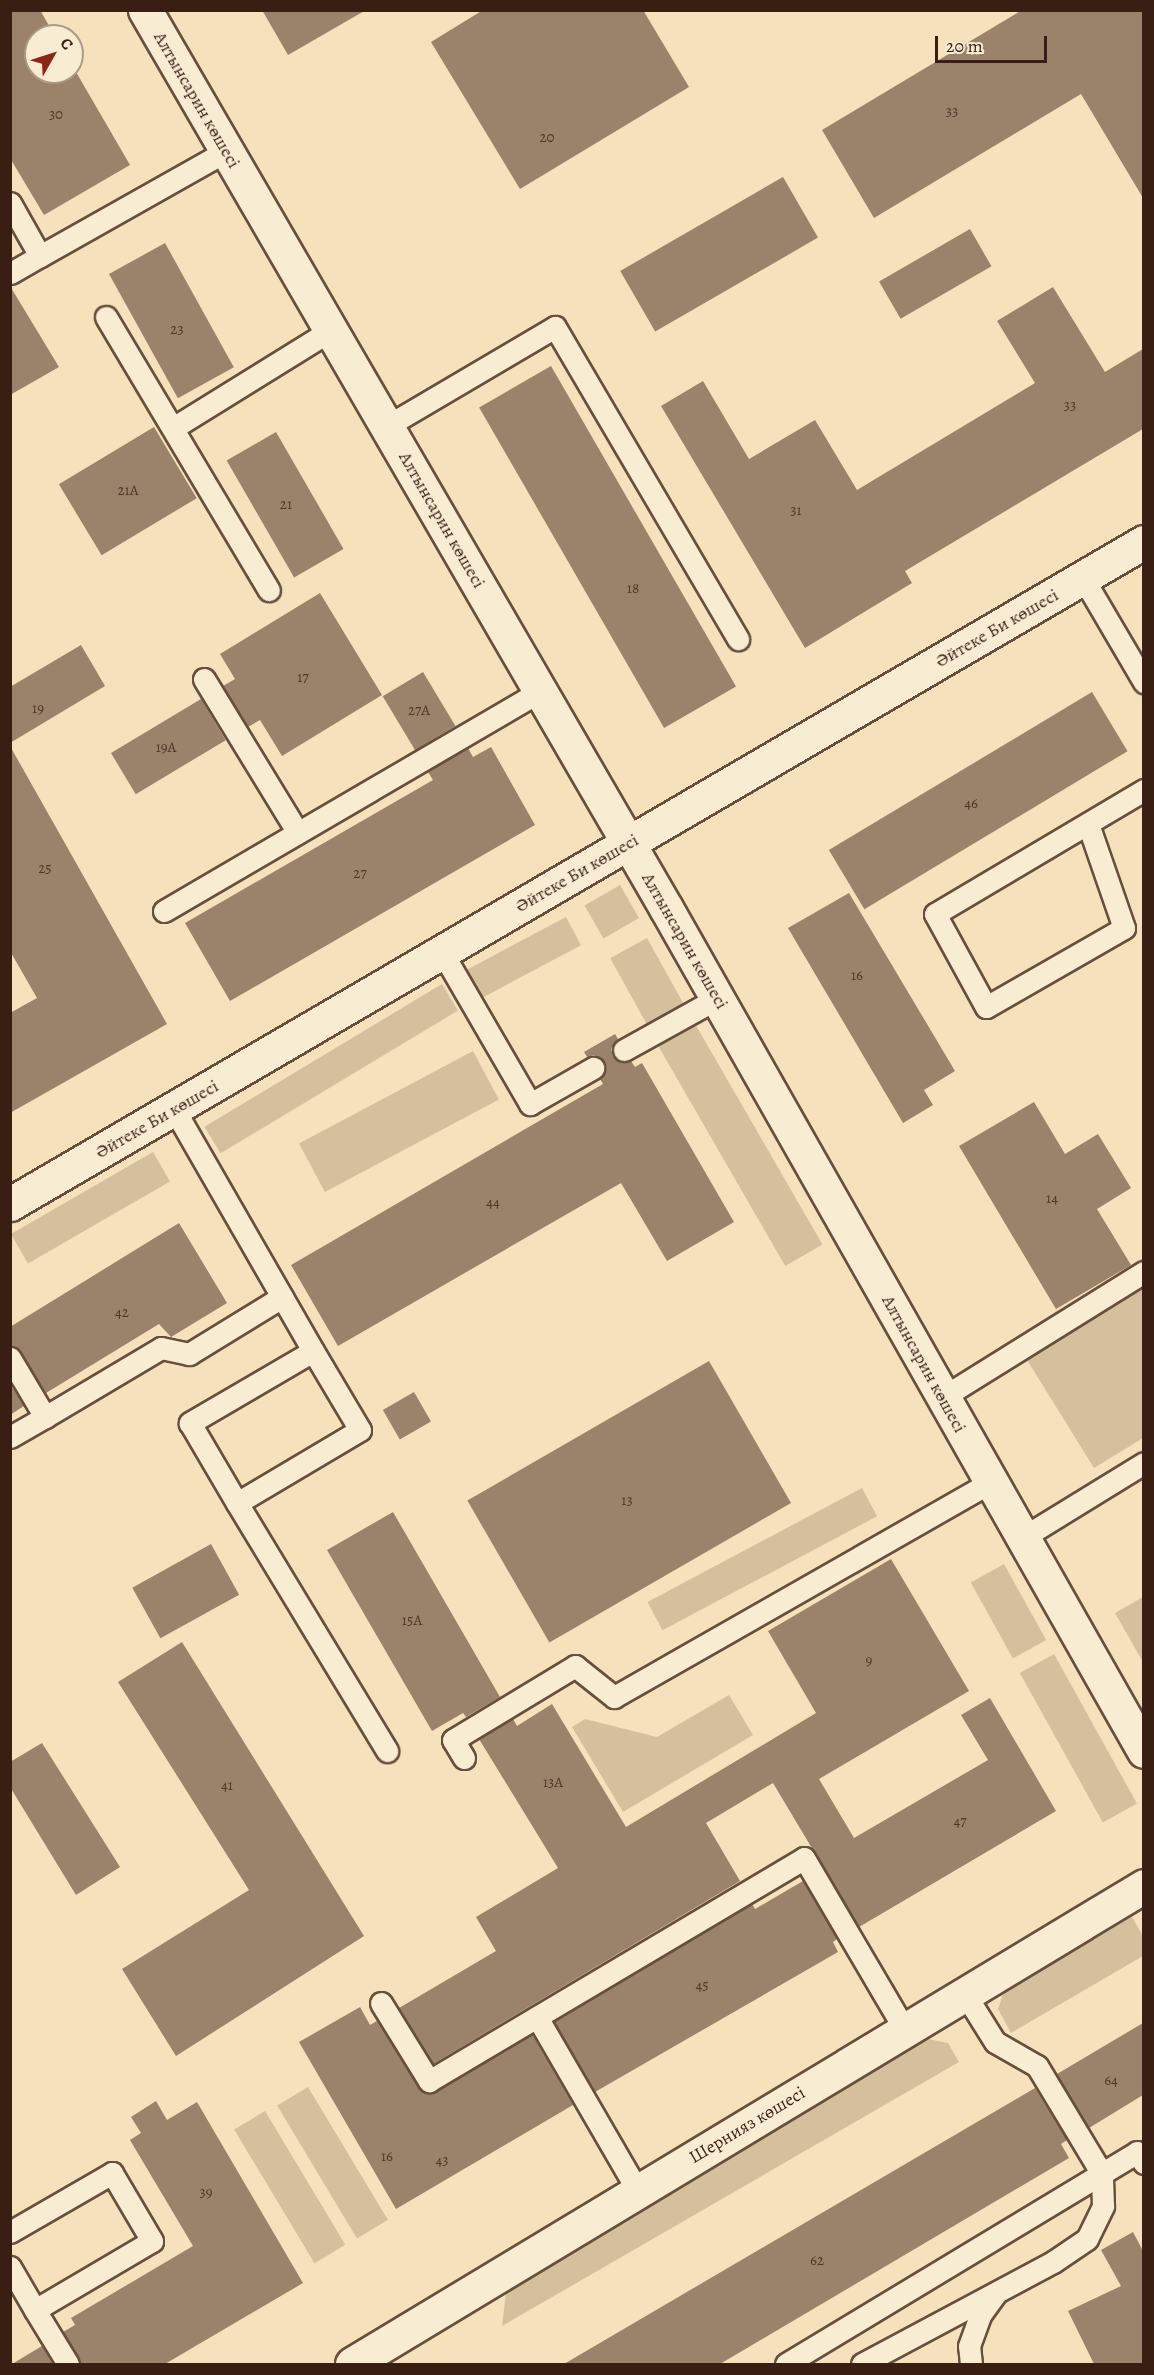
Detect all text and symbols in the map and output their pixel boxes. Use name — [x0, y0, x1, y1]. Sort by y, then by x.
north arrow — [24, 24, 84, 84]
scale bar — [938, 24, 1050, 62]
street label: Алтынсарин көшесі — [149, 28, 245, 172]
text: С — [55, 33, 78, 55]
text: 20 m — [946, 34, 983, 58]
house number: 33 — [946, 103, 958, 121]
house number: 30 — [49, 106, 63, 124]
house number: 20 — [539, 129, 555, 147]
house number: 23 — [170, 321, 184, 339]
house number: 33 — [1064, 397, 1076, 415]
street label: Алтынсарин көшесі — [394, 448, 490, 592]
house number: 21А — [117, 482, 139, 500]
house number: 21 — [280, 496, 292, 514]
house number: 31 — [790, 502, 802, 520]
house number: 18 — [627, 580, 639, 598]
street label: Әйтеке Би көшесі — [932, 584, 1062, 672]
house number: 17 — [297, 669, 309, 687]
house number: 19 — [32, 700, 44, 718]
house number: 27А — [408, 702, 430, 720]
house number: 19А — [156, 739, 176, 757]
house number: 46 — [964, 795, 978, 813]
street label: Әйтеке Би көшесі — [512, 829, 642, 917]
house number: 25 — [38, 860, 52, 878]
house number: 27 — [353, 865, 367, 883]
street label: Алтынсарин көшесі — [637, 869, 733, 1013]
house number: 16 — [851, 967, 863, 985]
street label: Әйтеке Би көшесі — [92, 1075, 222, 1163]
house number: 14 — [1046, 1190, 1058, 1208]
house number: 44 — [486, 1194, 500, 1212]
street label: Алтынсарин көшесі — [877, 1291, 971, 1437]
house number: 42 — [115, 1304, 129, 1322]
house number: 13 — [621, 1492, 633, 1510]
house number: 15А — [402, 1612, 422, 1630]
house number: 9 — [866, 1652, 872, 1670]
house number: 13А — [543, 1774, 563, 1792]
house number: 41 — [221, 1777, 233, 1795]
house number: 47 — [953, 1813, 967, 1831]
house number: 45 — [695, 1977, 709, 1995]
house number: 64 — [1104, 2072, 1118, 2090]
street label: Шернияз көшесі — [685, 2082, 809, 2168]
house number: 16 — [381, 2148, 393, 2166]
house number: 43 — [435, 2152, 449, 2170]
house number: 39 — [199, 2184, 213, 2202]
house number: 62 — [810, 2252, 824, 2270]

